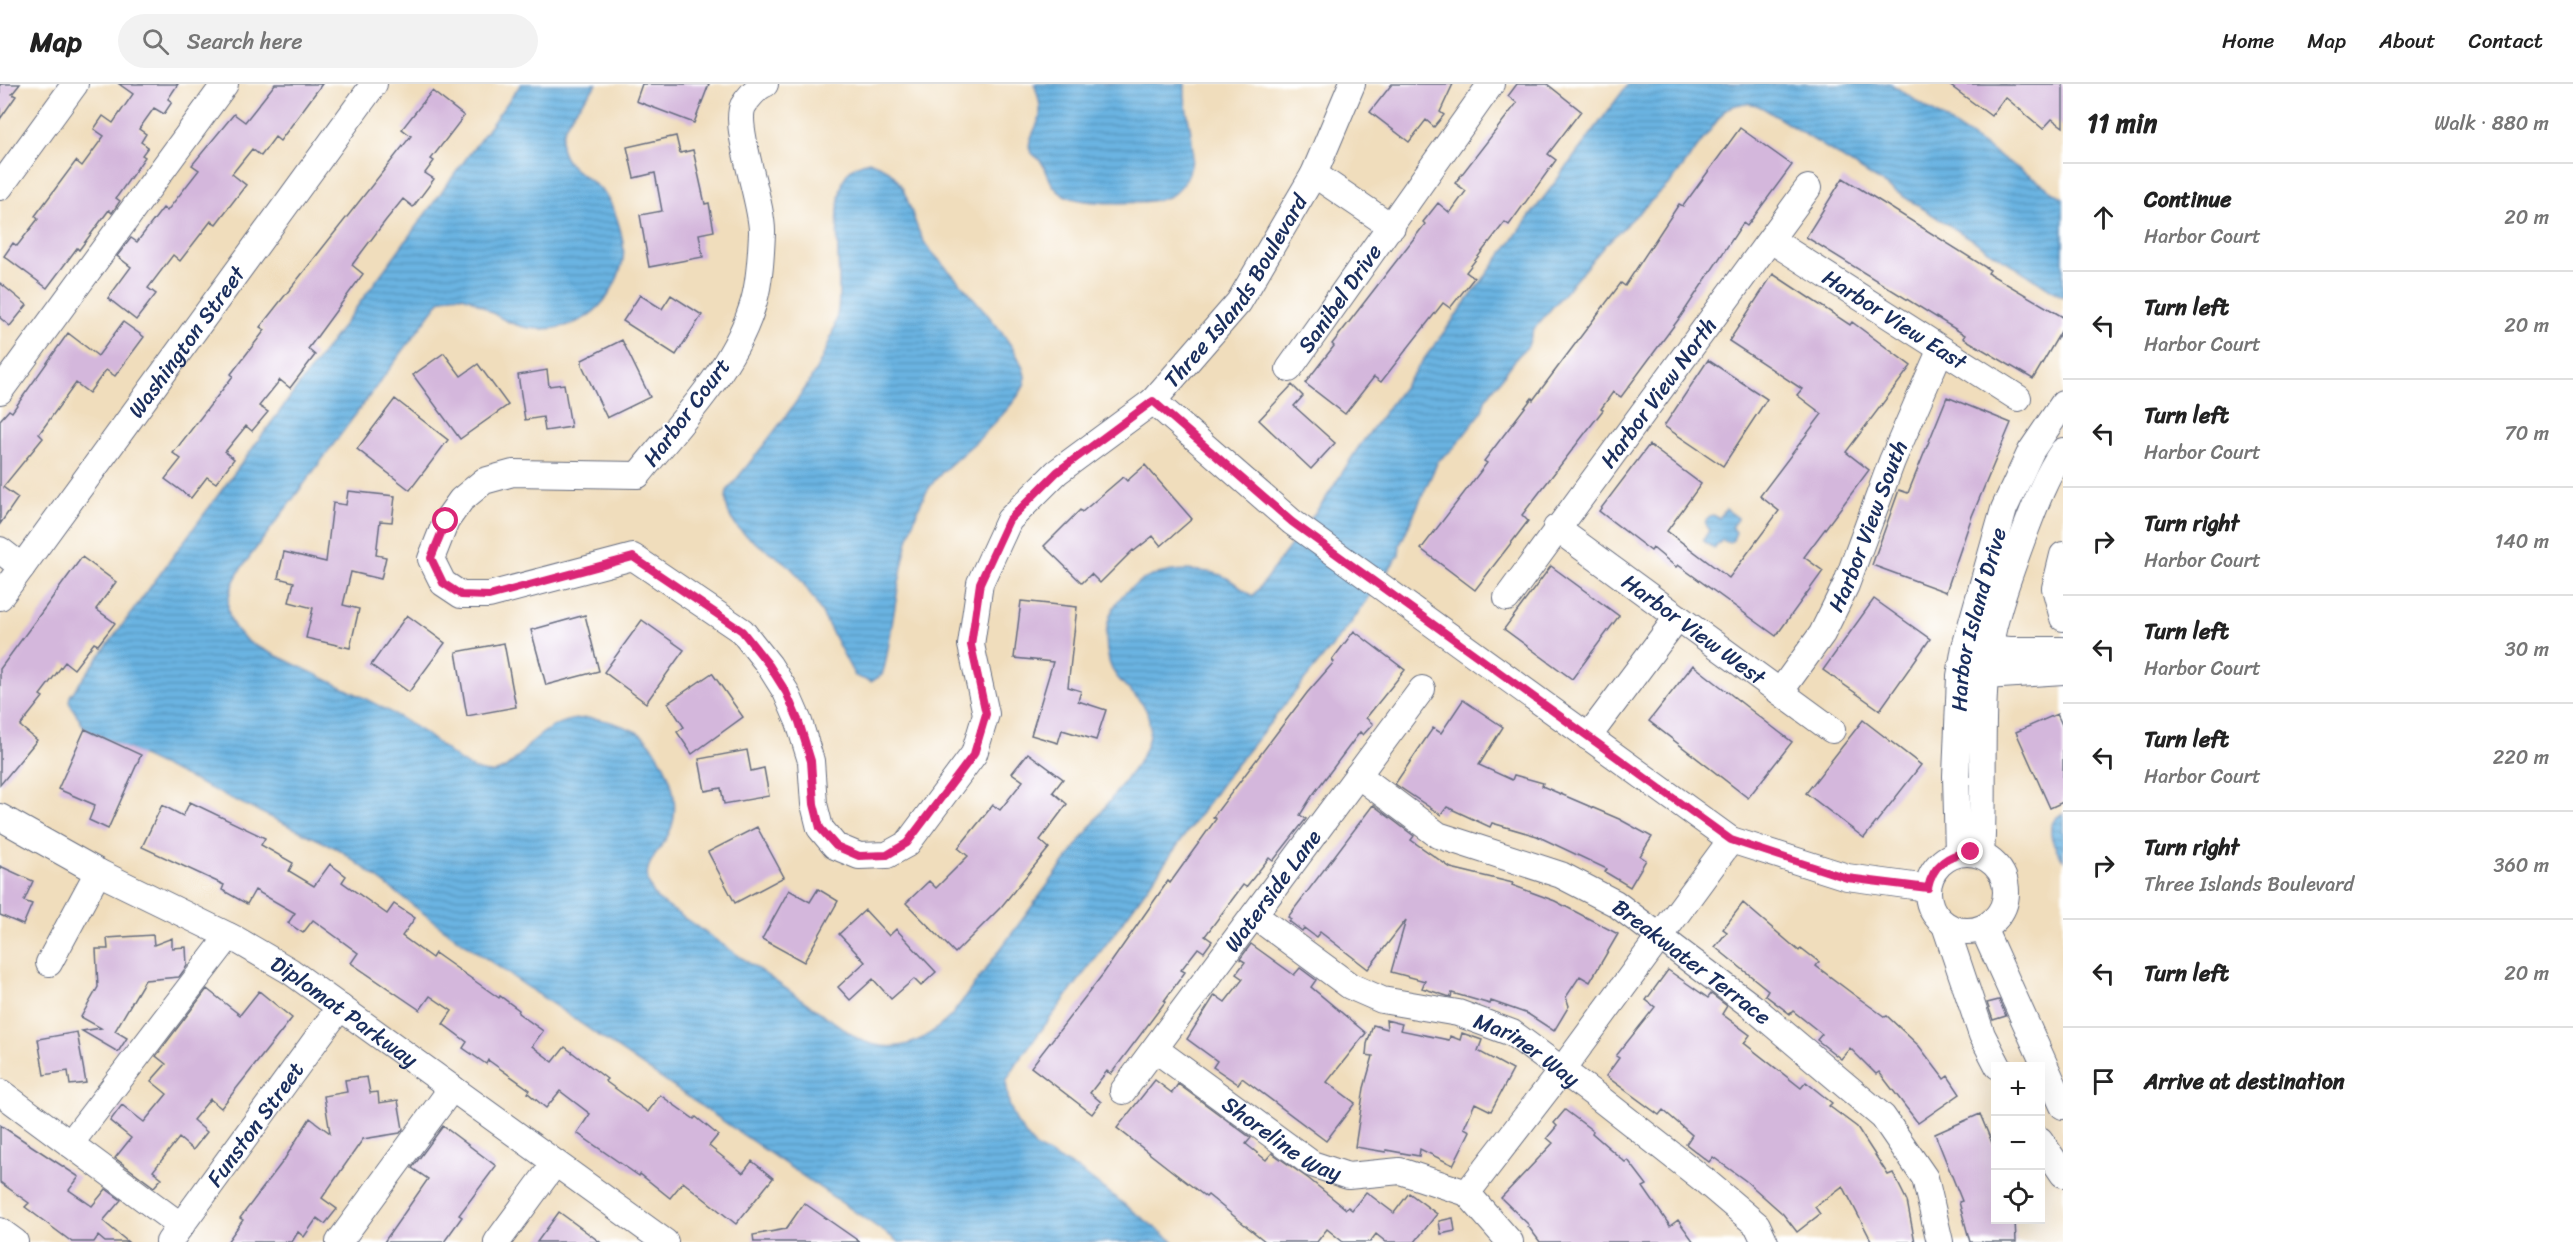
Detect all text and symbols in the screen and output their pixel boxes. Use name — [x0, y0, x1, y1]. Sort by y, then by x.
search box — [118, 14, 538, 68]
text: Map — [30, 17, 82, 66]
text: Search here — [187, 22, 303, 61]
text: Home — [2222, 22, 2274, 60]
text: Map — [2307, 22, 2346, 60]
text: About — [2379, 22, 2436, 60]
text: Contact — [2469, 22, 2543, 60]
icon: search — [139, 25, 172, 58]
text: 11 min — [2087, 100, 2157, 146]
text: Walk · 880 m — [2434, 106, 2549, 141]
text: Continue — [2144, 180, 2232, 219]
street label: Three Islands Boulevard — [1153, 185, 1319, 397]
text: 20 m — [2504, 200, 2549, 235]
icon: ahead — [2087, 201, 2120, 234]
text: Harbor Court — [2144, 219, 2261, 254]
street label: Sanibel Drive — [1287, 235, 1392, 361]
street label: Washington Street — [117, 256, 256, 427]
street label: Harbor View East — [1814, 259, 1976, 381]
text: Turn left — [2144, 288, 2229, 327]
text: 20 m — [2504, 308, 2549, 343]
street label: Harbor View North — [1589, 309, 1727, 477]
icon: left — [2087, 309, 2120, 342]
text: Harbor Court — [2144, 327, 2261, 362]
street label: Harbor Court — [632, 349, 741, 475]
text: Turn left — [2144, 396, 2229, 435]
text: 70 m — [2504, 416, 2549, 451]
icon: left — [2087, 417, 2120, 450]
street label: Harbor View South — [1817, 434, 1919, 619]
text: Harbor Court — [2144, 435, 2261, 470]
text: Turn right — [2144, 504, 2239, 543]
route start — [432, 507, 458, 533]
street label: Harbor Island Drive — [1940, 523, 2018, 712]
text: 140 m — [2495, 524, 2549, 559]
icon: right — [2087, 525, 2120, 558]
text: Harbor Court — [2144, 543, 2261, 578]
street label: Harbor View West — [1613, 563, 1775, 696]
text: Turn left — [2144, 612, 2229, 651]
text: 30 m — [2505, 632, 2549, 667]
icon: left — [2087, 633, 2120, 666]
text: Harbor Court — [2144, 651, 2261, 686]
text: Turn left — [2144, 720, 2229, 759]
text: 220 m — [2493, 740, 2549, 775]
icon: left — [2087, 741, 2120, 774]
text: Harbor Court — [2144, 759, 2261, 794]
street label: Waterside Lane — [1214, 820, 1332, 961]
text: Turn right — [2144, 828, 2239, 867]
route end — [1957, 838, 1983, 864]
text: 360 m — [2493, 848, 2549, 883]
icon: right — [2087, 849, 2120, 882]
text: Three Islands Boulevard — [2144, 867, 2354, 902]
street label: Breakwater Terrace — [1604, 888, 1780, 1035]
street label: Diplomat Parkway — [263, 945, 427, 1078]
text: Turn left — [2144, 954, 2229, 993]
text: 20 m — [2504, 956, 2549, 991]
icon: left — [2087, 957, 2120, 990]
street label: Mariner Way — [1468, 1001, 1589, 1098]
street label: Funston Street — [196, 1053, 315, 1195]
map controls — [1991, 1062, 2045, 1224]
button: + — [1991, 1062, 2045, 1116]
text: Arrive at destination — [2144, 1062, 2345, 1101]
icon: arrive — [2087, 1065, 2120, 1098]
street label: Shoreline Way — [1214, 1085, 1347, 1193]
button: − — [1991, 1116, 2045, 1170]
button: locate — [1991, 1170, 2045, 1224]

